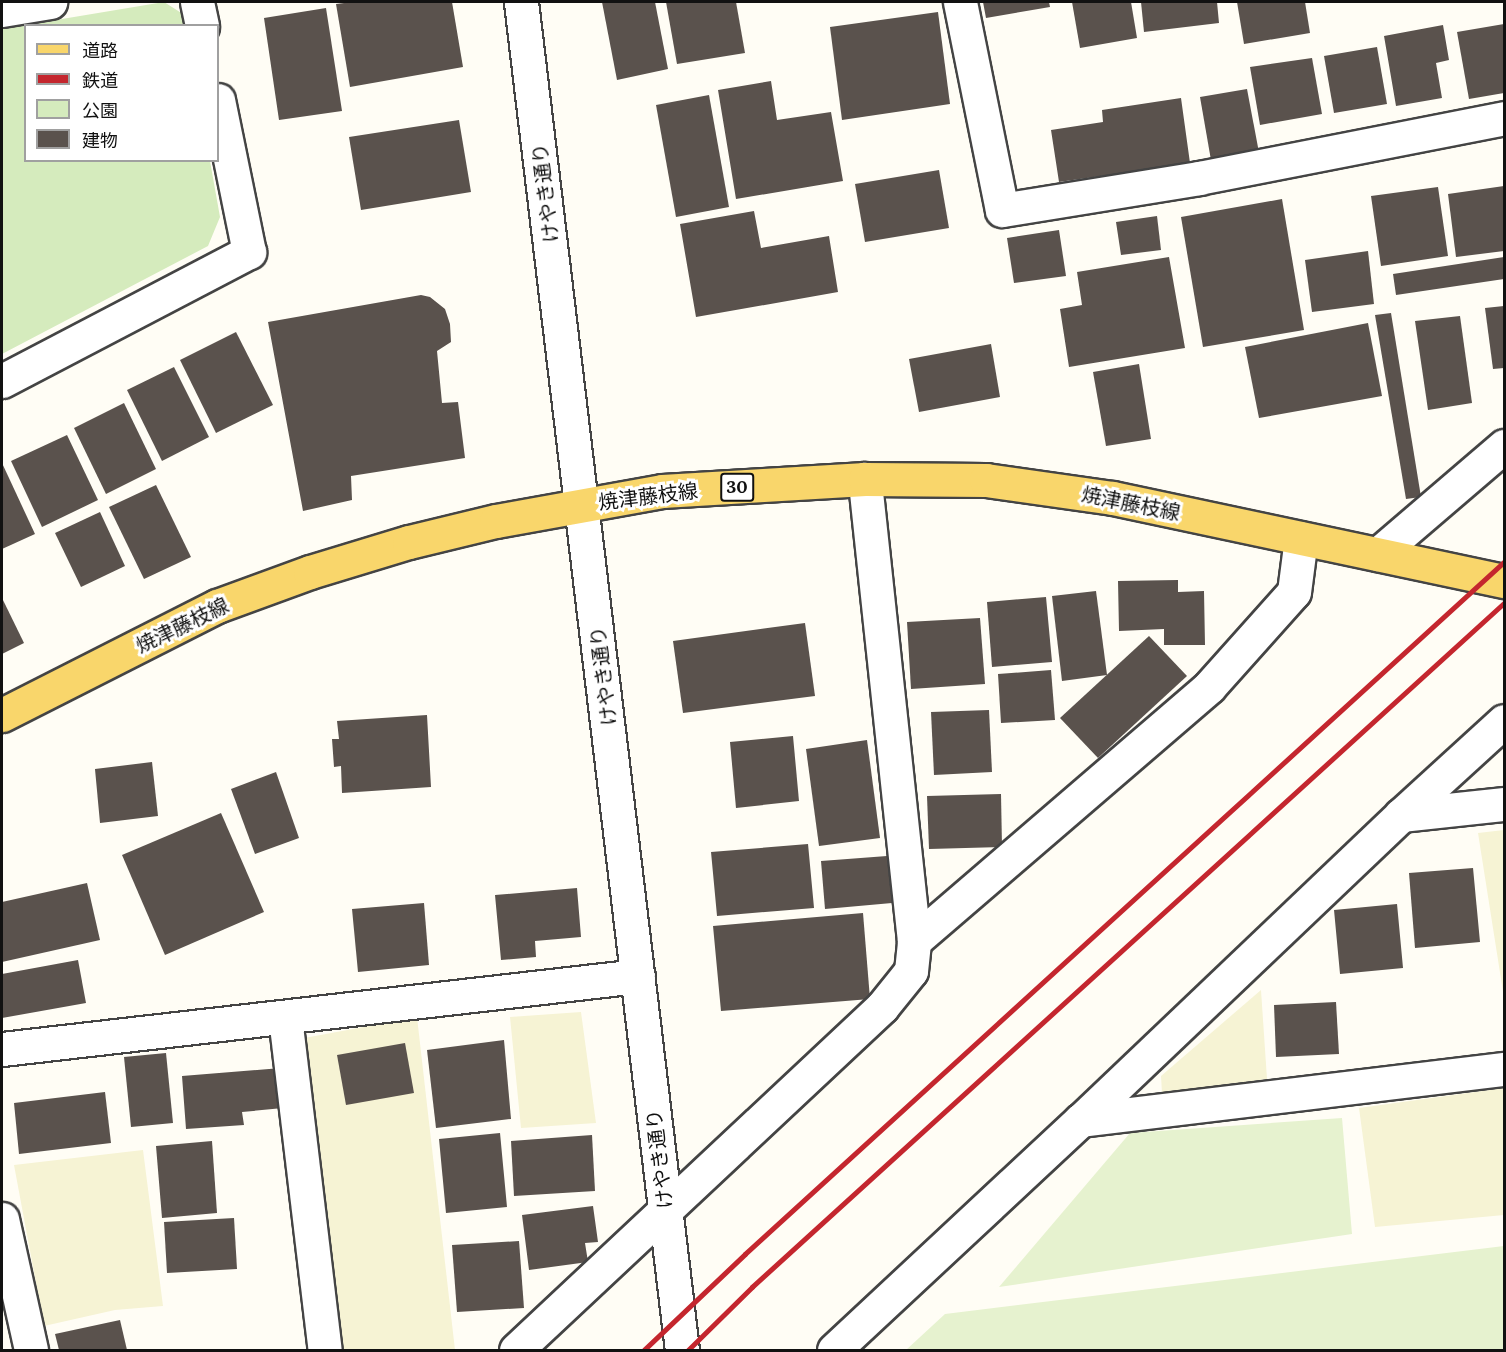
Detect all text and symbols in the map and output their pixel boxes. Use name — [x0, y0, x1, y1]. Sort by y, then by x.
legend — [24, 24, 219, 162]
text: 道路 — [82, 39, 118, 62]
text: 鉄道 — [82, 69, 118, 92]
text: 公園 — [82, 99, 118, 122]
text: 建物 — [82, 129, 118, 152]
street label: けやき通り — [527, 142, 563, 244]
road number: 30 — [719, 472, 755, 502]
street label: 焼津藤枝線 — [597, 478, 699, 514]
street label: 焼津藤枝線 — [1080, 482, 1182, 524]
street label: 焼津藤枝線 — [132, 592, 232, 658]
street label: けやき通り — [585, 625, 621, 727]
street label: けやき通り — [641, 1108, 677, 1210]

